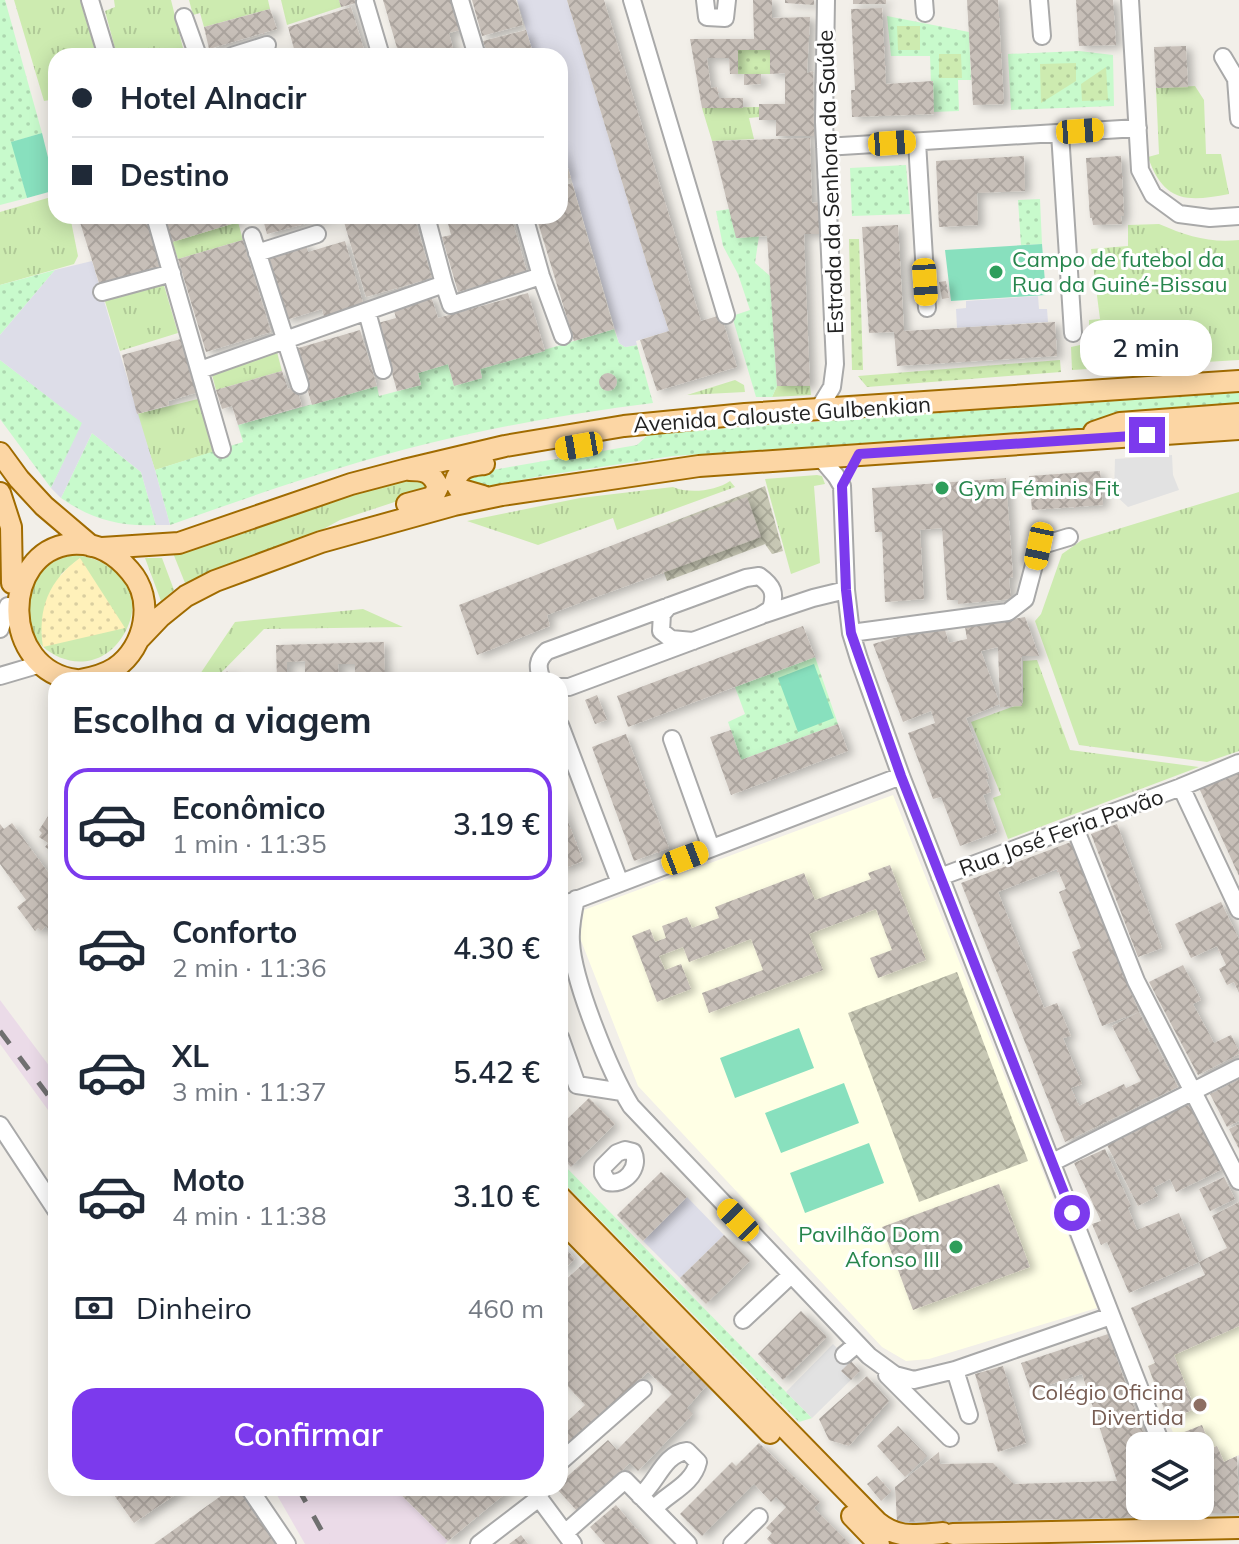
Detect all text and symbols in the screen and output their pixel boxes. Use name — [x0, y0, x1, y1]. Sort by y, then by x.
street label: Estrada da Senhora da Saúde — [811, 29, 849, 335]
text: Hotel Alnacir — [120, 79, 306, 117]
car — [1055, 117, 1105, 145]
car — [867, 129, 917, 157]
text: Destino — [120, 156, 229, 194]
place label: Campo de futebol da Rua da Guiné-Bissau — [1012, 245, 1227, 298]
car — [911, 257, 939, 307]
marker: Campo de futebol da Rua da Guiné-Bissau — [987, 263, 1005, 281]
callout: 2 min — [1081, 319, 1213, 375]
text: 2 min — [1112, 331, 1180, 364]
street label: Avenida Calouste Gulbenkian — [632, 390, 932, 438]
route end — [1129, 417, 1165, 453]
car — [553, 430, 605, 462]
place label: Gym Féminis Fit — [958, 474, 1120, 502]
marker: Gym Féminis Fit — [933, 479, 951, 497]
car — [1022, 520, 1056, 572]
text: Escolha a viagem — [72, 697, 372, 742]
street label: Rua José Feria Pavão — [955, 782, 1167, 882]
icon: car — [76, 788, 148, 860]
text: Econômico — [172, 789, 326, 827]
text: 3.19 € — [453, 805, 540, 843]
text: 1 min · 11:35 — [172, 827, 327, 860]
car — [658, 838, 712, 878]
icon: car — [76, 912, 148, 984]
text: Conforto — [172, 913, 297, 951]
text: 4.30 € — [453, 929, 540, 967]
text: 2 min · 11:36 — [172, 951, 327, 984]
icon: car — [76, 1036, 148, 1108]
text: XL — [172, 1037, 209, 1075]
text: 5.42 € — [453, 1053, 540, 1091]
text: 3 min · 11:37 — [172, 1075, 327, 1108]
icon: car — [76, 1160, 148, 1232]
text: Moto — [172, 1161, 245, 1199]
text: 3.10 € — [453, 1177, 540, 1215]
car — [713, 1194, 763, 1246]
route start — [1054, 1195, 1090, 1231]
text: 4 min · 11:38 — [172, 1199, 327, 1232]
place label: Pavilhão Dom Afonso III — [798, 1220, 940, 1273]
marker: Pavilhão Dom Afonso III — [947, 1238, 965, 1256]
icon: cash — [72, 1286, 116, 1330]
text: Dinheiro — [136, 1289, 252, 1327]
text: 460 m — [468, 1292, 544, 1325]
place label: Colégio Oficina Divertida — [1031, 1378, 1184, 1431]
button: Confirmar — [72, 1388, 544, 1480]
marker: Colégio Oficina Divertida — [1191, 1396, 1209, 1414]
map controls — [1126, 1432, 1214, 1520]
button: layers — [1126, 1432, 1214, 1520]

